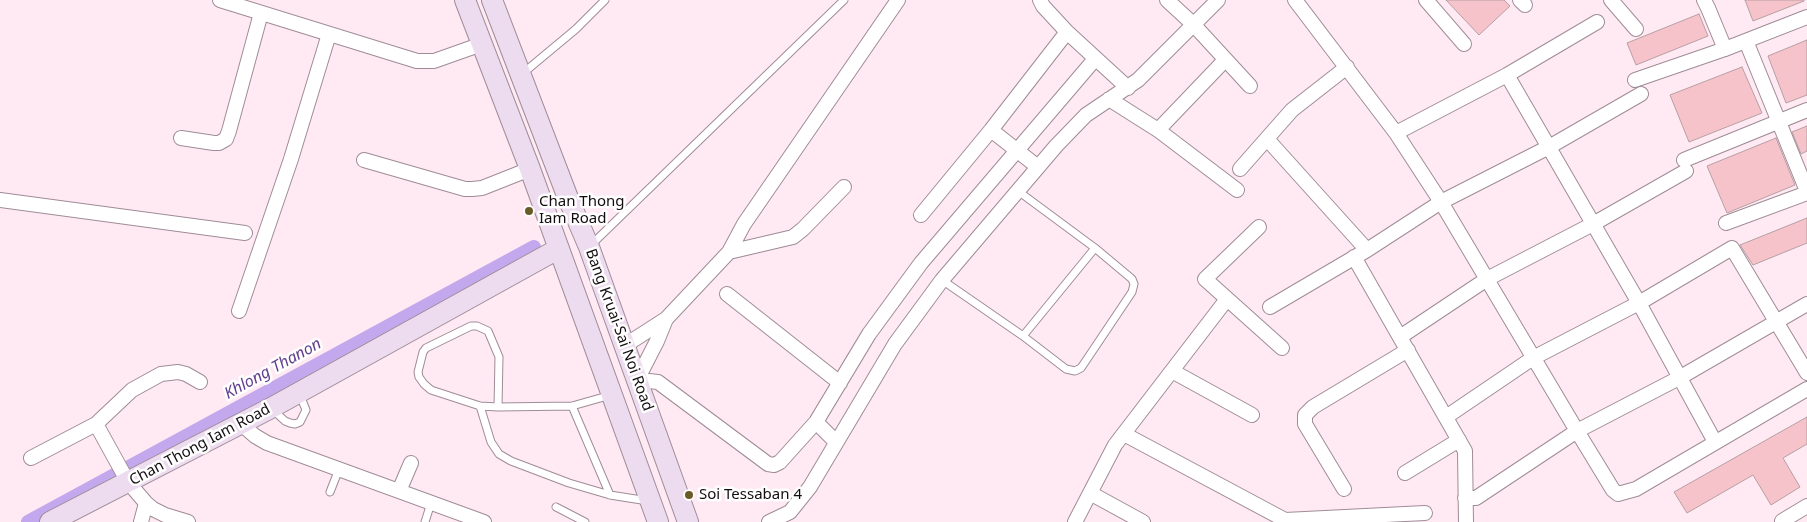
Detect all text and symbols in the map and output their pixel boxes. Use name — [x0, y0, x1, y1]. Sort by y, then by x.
place label: Chan Thong Iam Road — [539, 193, 625, 228]
marker: Chan Thong Iam Road — [523, 205, 535, 217]
street label: Bang Kruai-Sai Noi Road — [581, 247, 657, 413]
water label: Khlong Thanon — [221, 334, 325, 404]
street label: Chan Thong Iam Road — [127, 400, 273, 490]
place label: Soi Tessaban 4 — [699, 486, 802, 504]
marker: Soi Tessaban 4 — [683, 489, 695, 501]

